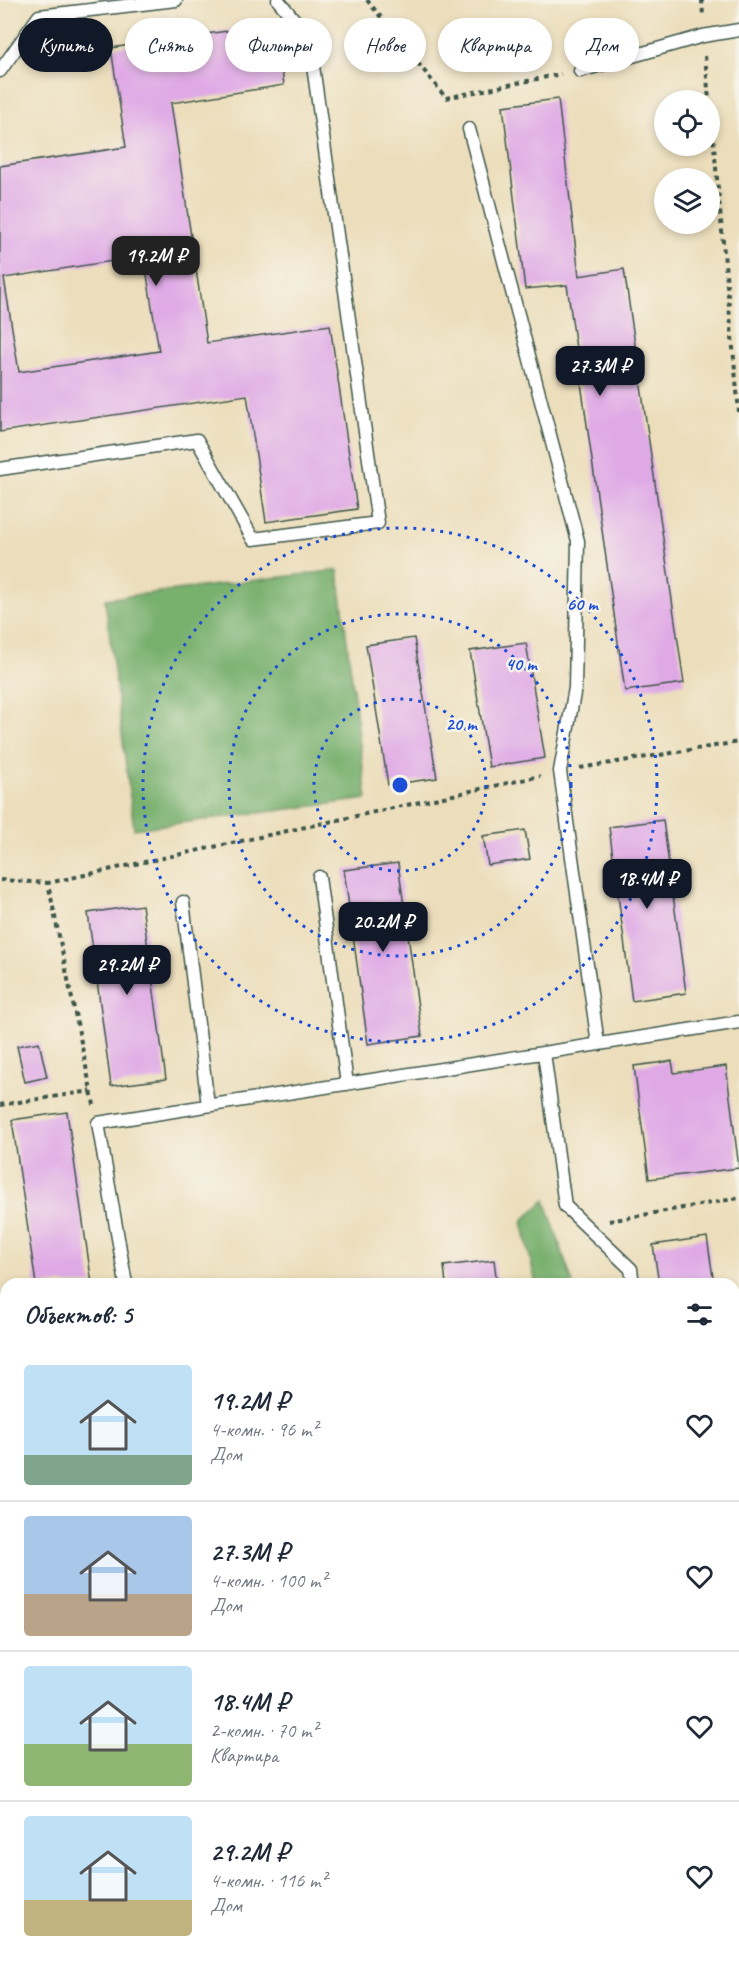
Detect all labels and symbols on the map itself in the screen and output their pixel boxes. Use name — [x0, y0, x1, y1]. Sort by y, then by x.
pin: 19.2M ₽ — [101, 236, 211, 287]
pin: 27.3M ₽ — [545, 346, 655, 397]
text: 60 m — [566, 593, 599, 615]
text: 40 m — [506, 653, 538, 675]
text: 20 m — [446, 713, 478, 735]
centre of rings — [390, 775, 410, 795]
pin: 18.4M ₽ — [592, 859, 702, 910]
pin: 20.2M ₽ — [328, 902, 438, 953]
pin: 29.2M ₽ — [72, 945, 182, 996]

